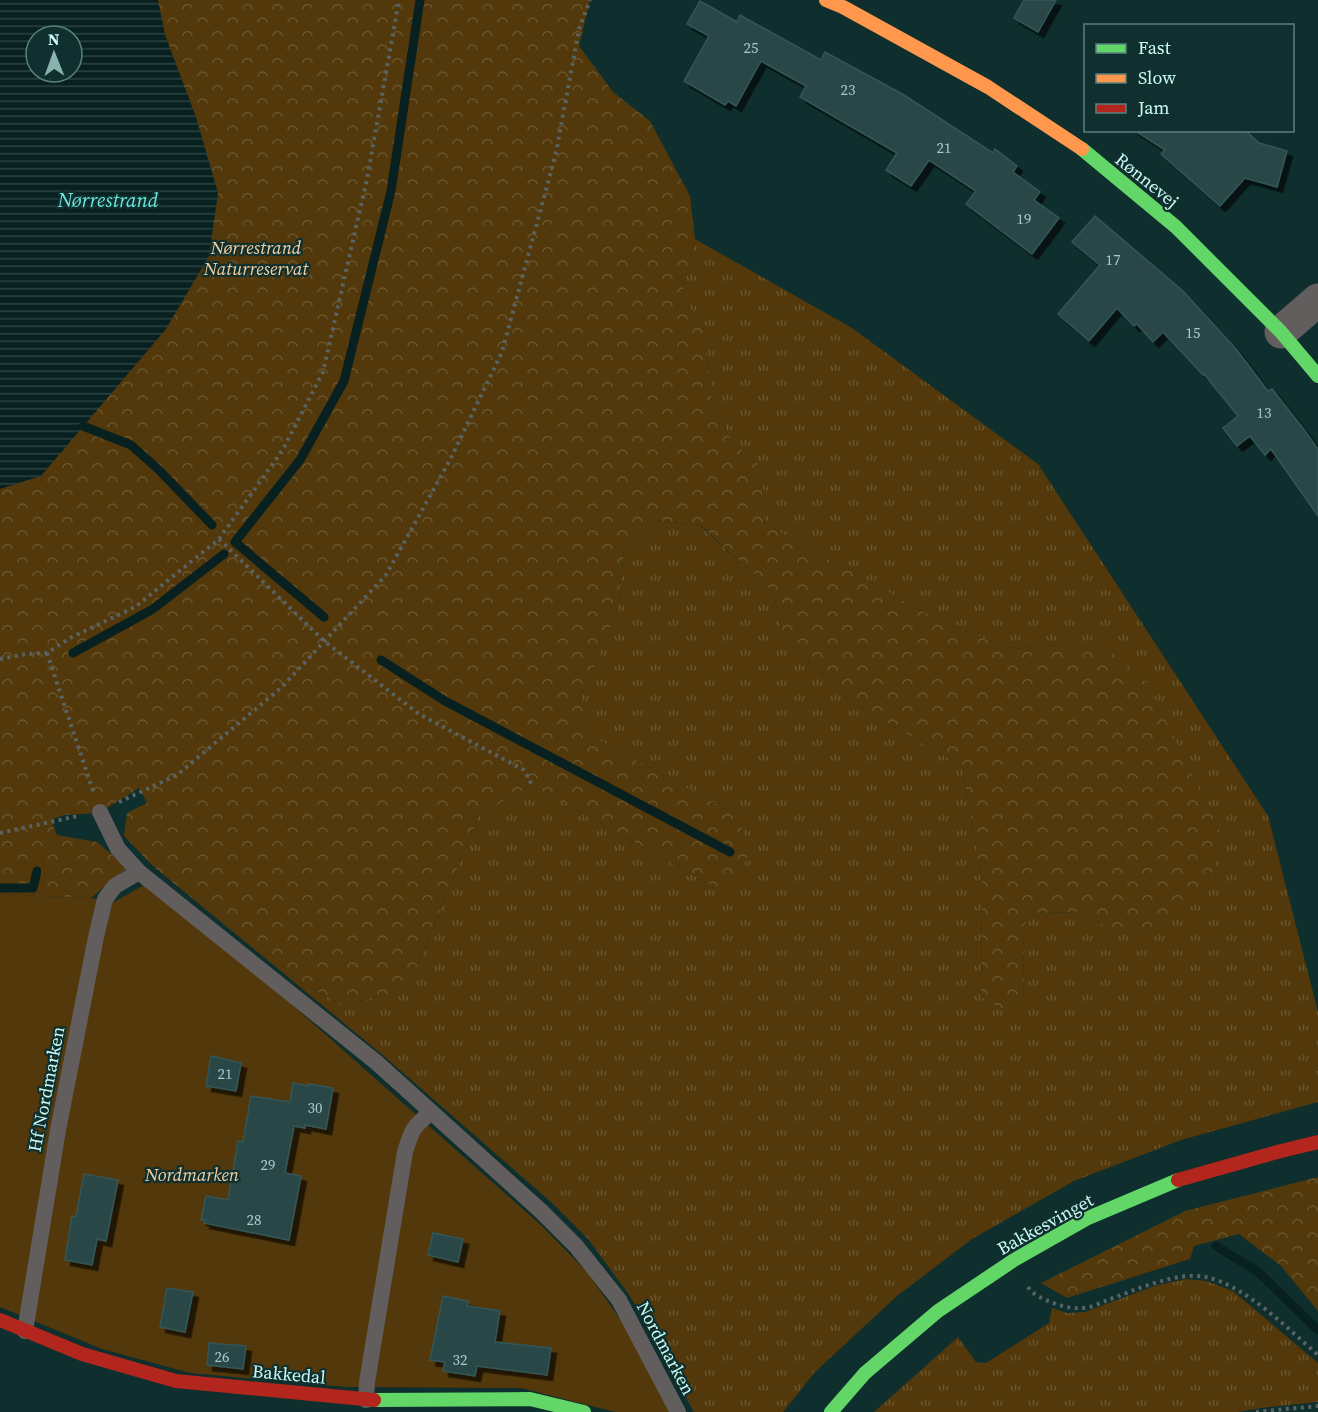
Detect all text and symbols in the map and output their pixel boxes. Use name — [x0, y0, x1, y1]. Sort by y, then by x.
north arrow — [24, 24, 84, 84]
legend — [1084, 24, 1294, 132]
text: N — [48, 28, 60, 50]
text: Fast — [1138, 35, 1171, 60]
house number: 25 — [743, 37, 759, 58]
text: Slow — [1138, 65, 1176, 90]
house number: 23 — [840, 79, 856, 100]
text: Jam — [1137, 95, 1170, 120]
house number: 21 — [936, 137, 952, 158]
street label: Rønnevej — [1110, 147, 1184, 213]
water label: Nørrestrand — [57, 186, 159, 214]
house number: 19 — [1016, 208, 1032, 229]
park label: Nørrestrand Naturreservat — [203, 235, 309, 281]
house number: 17 — [1105, 249, 1121, 270]
house number: 15 — [1185, 322, 1201, 343]
house number: 13 — [1256, 402, 1272, 423]
street label: Hf Nordmarken — [22, 1024, 70, 1154]
house number: 21 — [217, 1063, 233, 1084]
house number: 30 — [307, 1097, 323, 1118]
house number: 29 — [260, 1154, 276, 1175]
park label: Nordmarken — [144, 1162, 239, 1187]
street label: Bakkesvinget — [992, 1187, 1098, 1261]
house number: 28 — [246, 1209, 262, 1230]
street label: Nordmarken — [631, 1297, 701, 1399]
house number: 26 — [214, 1346, 230, 1367]
house number: 32 — [452, 1349, 468, 1370]
street label: Bakkedal — [251, 1358, 327, 1390]

